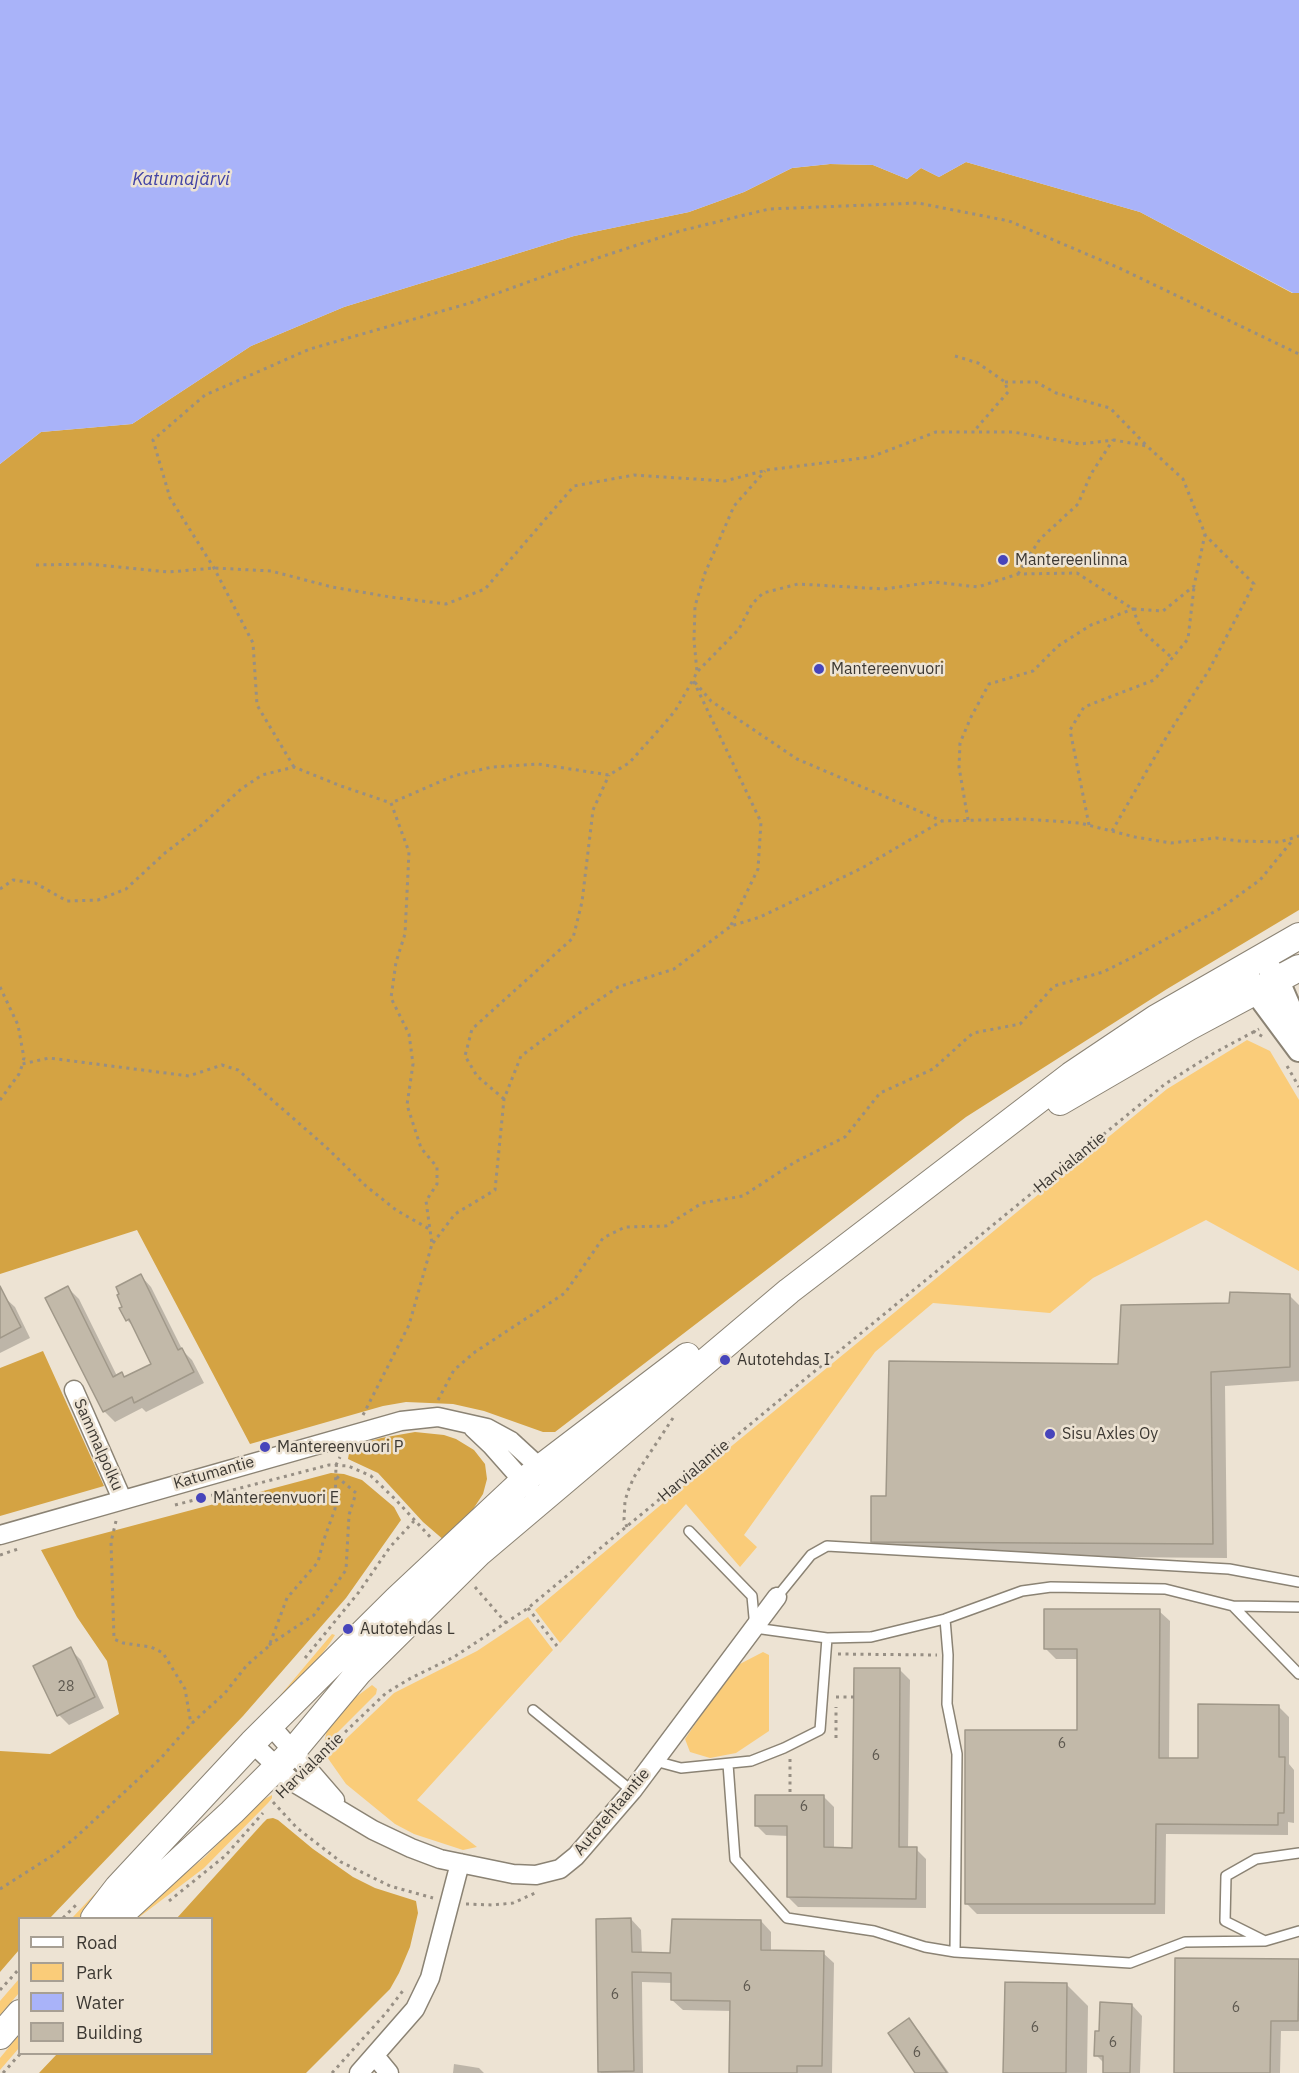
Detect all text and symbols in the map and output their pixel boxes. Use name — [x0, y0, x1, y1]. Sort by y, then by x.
water label: Katumajärvi — [132, 169, 230, 191]
place label: Mantereenlinna — [1015, 550, 1127, 570]
marker: Mantereenlinna — [996, 553, 1010, 567]
place label: Mantereenvuori — [831, 659, 944, 679]
marker: Mantereenvuori — [812, 662, 826, 676]
street label: Harvialantie — [1030, 1128, 1110, 1198]
place label: Autotehdas I — [737, 1350, 830, 1370]
marker: Autotehdas I — [718, 1353, 732, 1367]
street label: Sammalpolku — [69, 1396, 127, 1494]
place label: Sisu Axles Oy — [1062, 1424, 1158, 1444]
marker: Sisu Axles Oy — [1043, 1427, 1057, 1441]
street label: Harvialantie — [655, 1436, 733, 1506]
place label: Mantereenvuori P — [277, 1437, 404, 1457]
marker: Mantereenvuori P — [258, 1440, 272, 1454]
street label: Katumantie — [171, 1452, 257, 1494]
place label: Mantereenvuori E — [213, 1488, 339, 1508]
marker: Mantereenvuori E — [194, 1491, 208, 1505]
place label: Autotehdas L — [360, 1619, 455, 1639]
marker: Autotehdas L — [341, 1622, 355, 1636]
house number: 28 — [58, 1679, 74, 1695]
street label: Harvialantie — [272, 1729, 348, 1803]
house number: 6 — [1058, 1736, 1066, 1752]
house number: 6 — [872, 1748, 880, 1764]
street label: Autotehtaantie — [570, 1765, 654, 1859]
house number: 6 — [800, 1799, 808, 1815]
legend — [18, 1917, 213, 2055]
text: Road — [76, 1931, 117, 1954]
text: Park — [76, 1961, 112, 1984]
house number: 6 — [743, 1979, 751, 1995]
house number: 6 — [611, 1987, 619, 2003]
text: Water — [76, 1991, 124, 2014]
house number: 6 — [1232, 2000, 1240, 2016]
house number: 6 — [1031, 2020, 1039, 2036]
text: Building — [76, 2021, 142, 2044]
house number: 6 — [1109, 2035, 1117, 2051]
house number: 6 — [913, 2045, 921, 2061]

